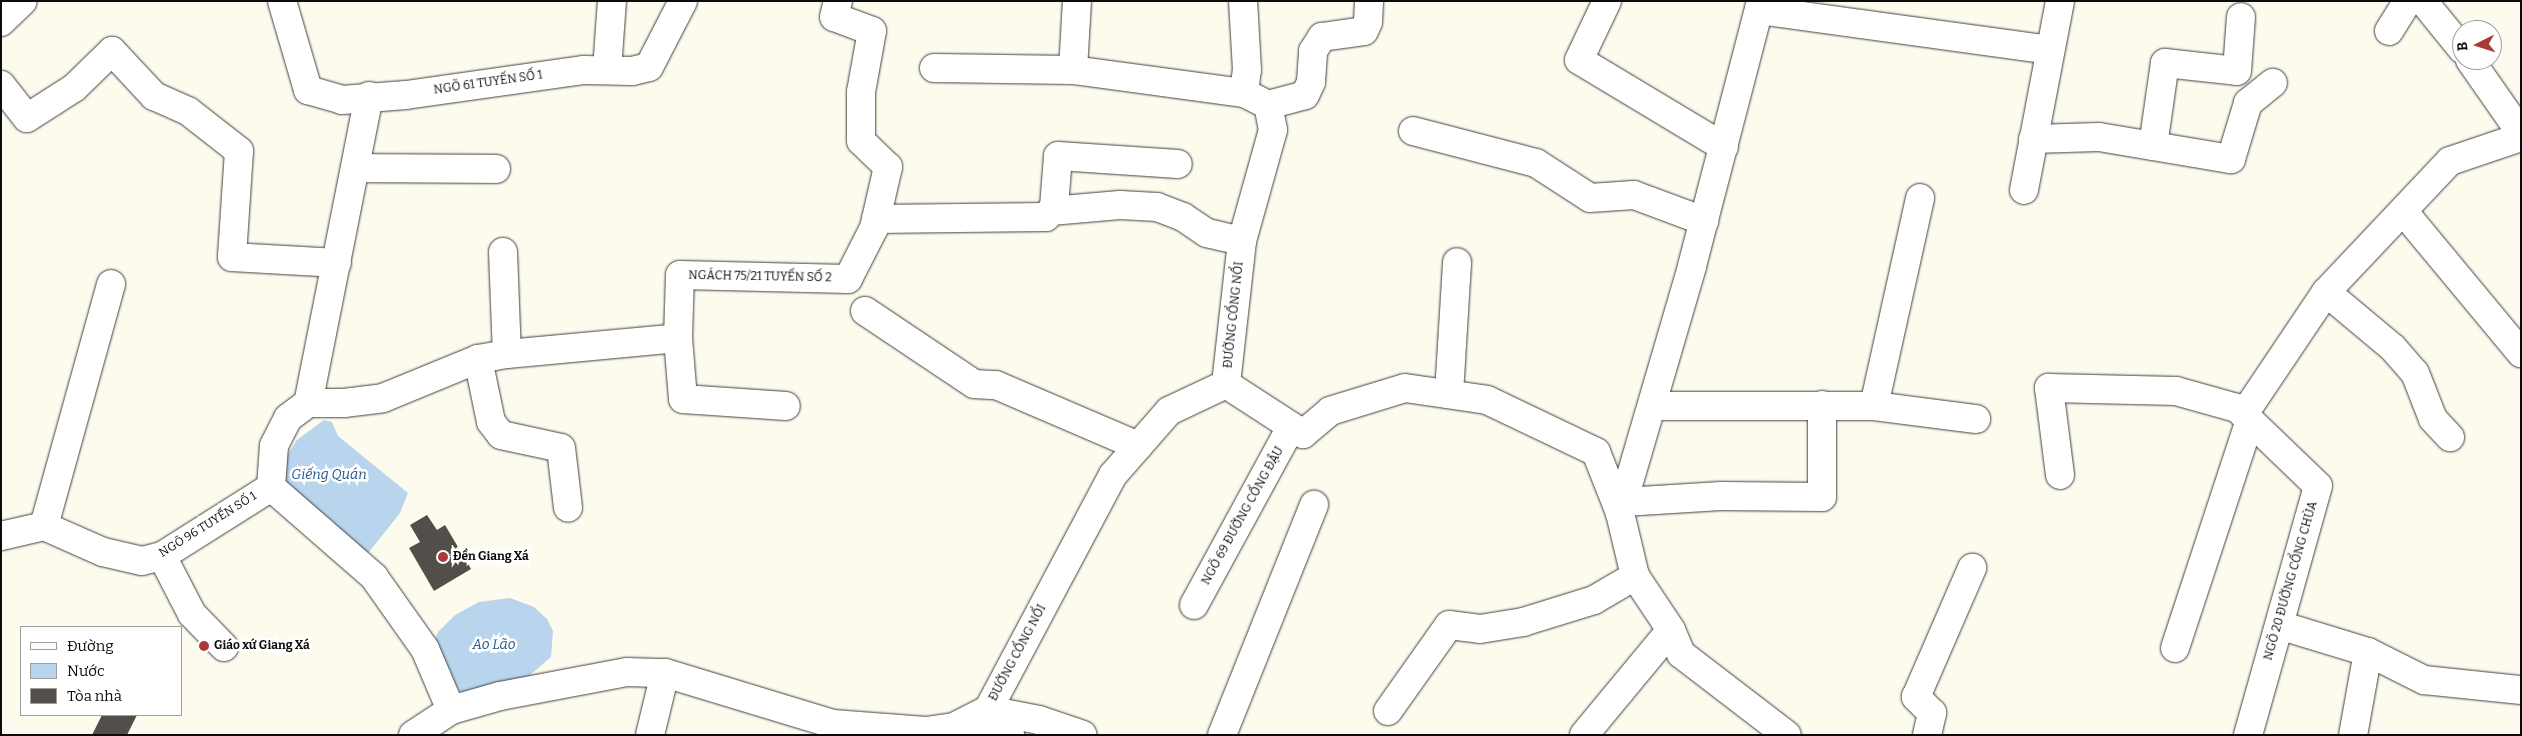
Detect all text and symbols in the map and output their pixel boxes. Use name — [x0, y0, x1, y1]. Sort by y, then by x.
north arrow — [2452, 20, 2502, 70]
text: B — [2454, 41, 2471, 52]
street label: NGÕ 61 TUYẾN SỐ 1 — [433, 68, 543, 98]
street label: ĐƯỜNG CỔNG NỔI — [1221, 261, 1247, 369]
street label: NGÁCH 75/21 TUYẾN SỐ 2 — [688, 269, 832, 285]
street label: NGÕ 69 ĐƯỜNG CỔNG ĐẬU — [1199, 444, 1287, 588]
water label: Giếng Quán — [291, 467, 367, 483]
street label: NGÕ 96 TUYẾN SỐ 1 — [157, 489, 259, 561]
street label: NGÕ 20 ĐƯỜNG CỔNG CHÙA — [2261, 500, 2321, 662]
place label: Đền Giang Xá — [453, 550, 529, 564]
marker: Đền Giang Xá — [437, 551, 449, 563]
street label: ĐƯỜNG CỔNG NỔI — [986, 602, 1050, 704]
legend — [20, 626, 182, 716]
text: Đường — [67, 637, 114, 655]
water label: Ao Lão — [473, 637, 515, 653]
place label: Giáo xứ Giang Xá — [214, 639, 310, 653]
marker: Giáo xứ Giang Xá — [198, 640, 210, 652]
text: Nước — [67, 662, 105, 680]
text: Tòa nhà — [67, 687, 122, 705]

